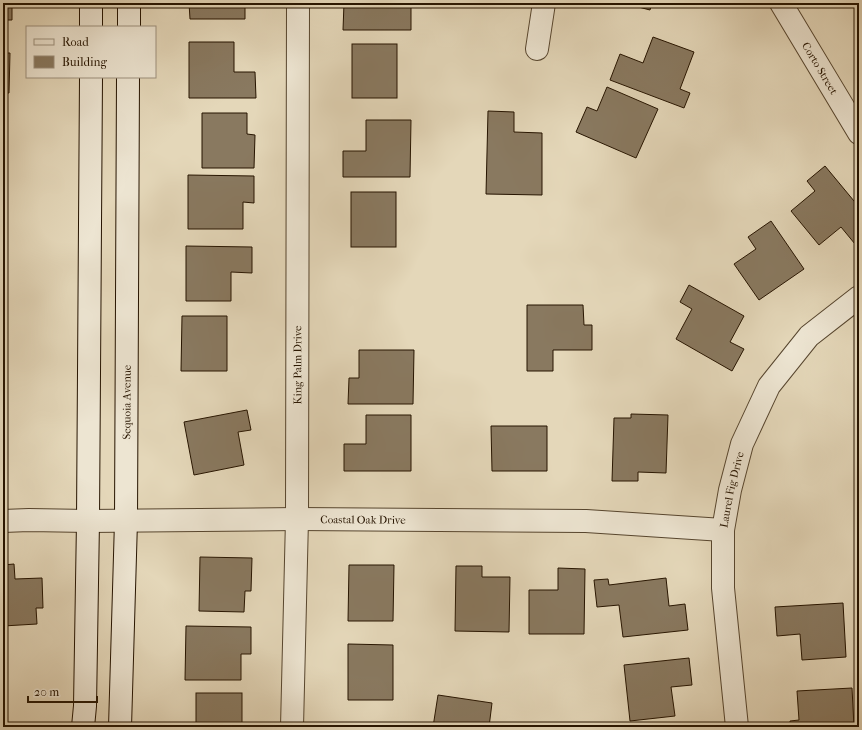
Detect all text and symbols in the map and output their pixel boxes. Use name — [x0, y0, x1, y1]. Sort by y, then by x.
legend — [26, 26, 156, 78]
text: Road — [62, 35, 89, 49]
street label: Corto Street — [799, 40, 840, 97]
text: Building — [62, 55, 107, 69]
street label: King Palm Drive — [291, 325, 304, 405]
street label: Sequoia Avenue — [120, 364, 134, 440]
street label: Laurel Fig Drive — [718, 450, 747, 529]
street label: Coastal Oak Drive — [320, 513, 406, 527]
scale bar — [28, 678, 97, 704]
text: 20 m — [34, 685, 59, 699]

